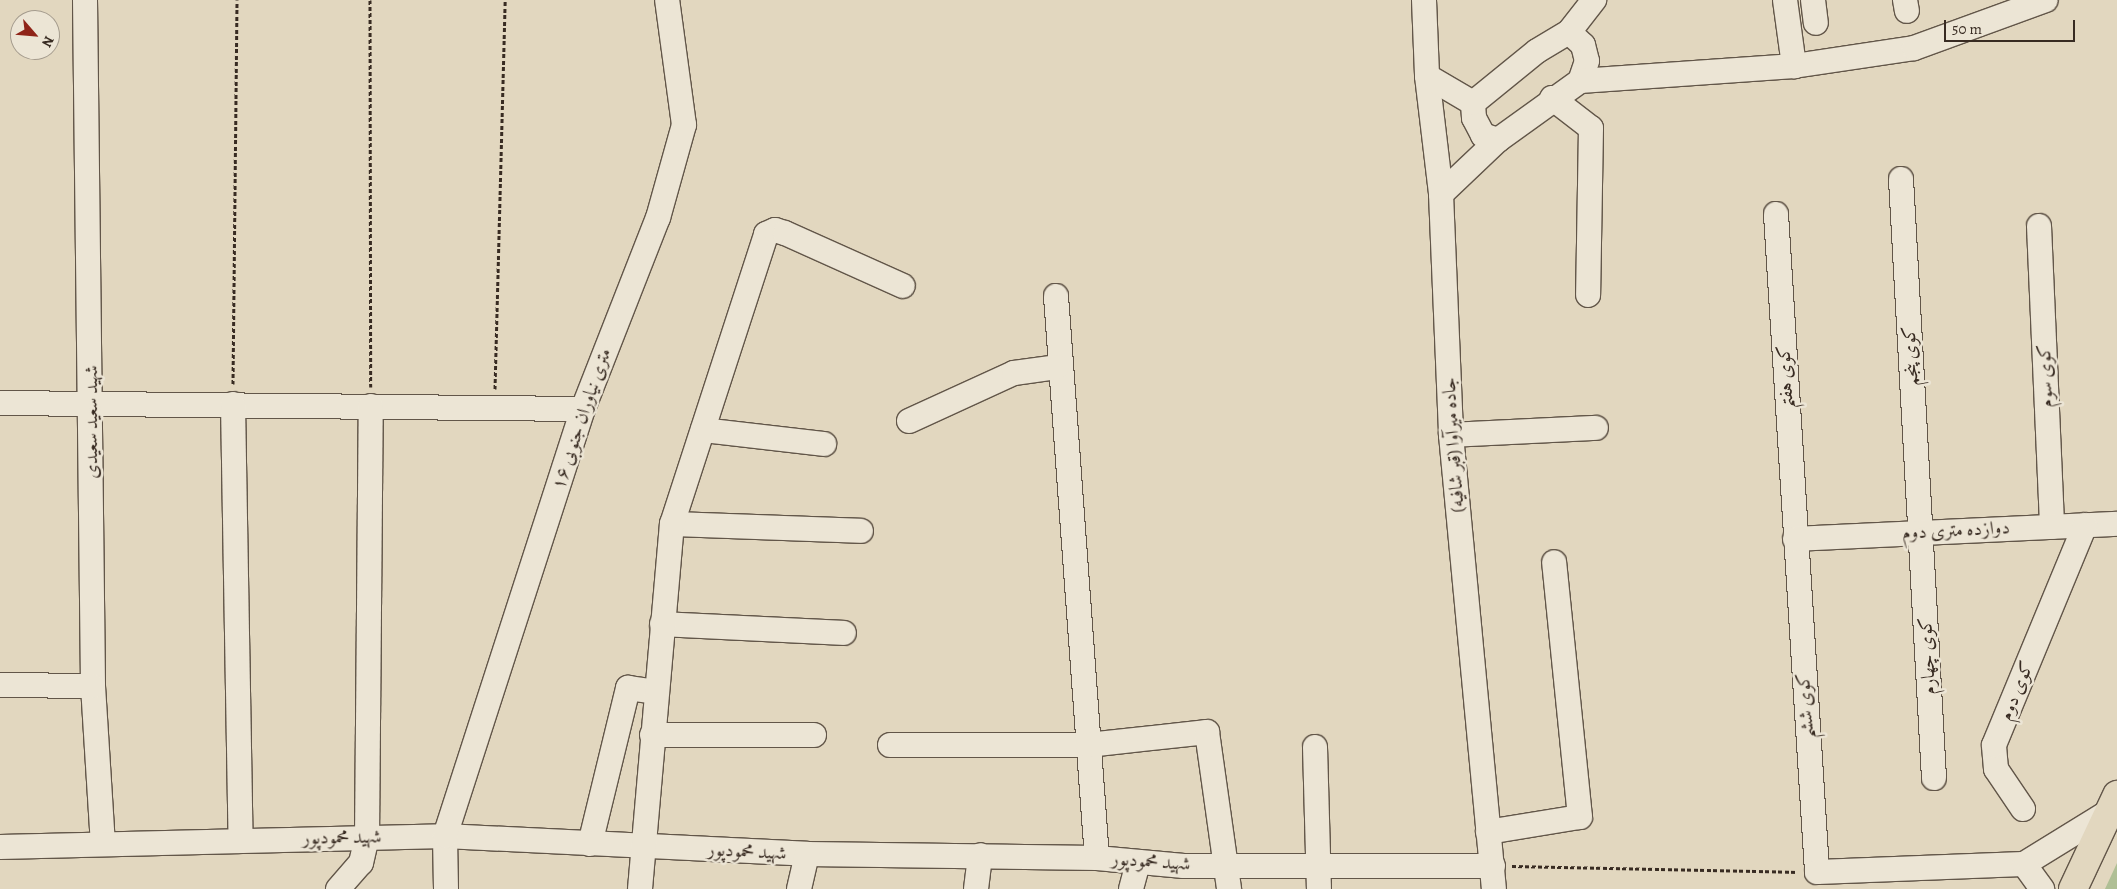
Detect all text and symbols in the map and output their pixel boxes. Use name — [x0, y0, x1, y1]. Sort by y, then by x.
north arrow — [10, 10, 60, 60]
scale bar — [1947, 10, 2078, 42]
text: 50 m — [1952, 19, 1982, 39]
text: N — [37, 33, 59, 50]
street label: کوی پنجم — [1898, 325, 1924, 387]
street label: کوی سوم — [2034, 344, 2058, 408]
street label: ۱۶ متری نیاوران جنوبی — [547, 345, 617, 493]
street label: کوی هفتم — [1773, 345, 1799, 409]
street label: شهید سعید سعیدی — [81, 365, 103, 479]
street label: جاده میرآوا (قبر شافیه) — [1438, 377, 1470, 513]
street label: دوازده متری دوم — [1901, 517, 2011, 545]
street label: کوی چهارم — [1915, 617, 1941, 695]
street label: کوی دوم — [1995, 658, 2039, 724]
street label: کوی ششم — [1792, 672, 1820, 740]
street label: شهید محمودپور — [302, 826, 382, 850]
street label: شهید محمودپور — [707, 839, 787, 865]
street label: شهید محمودپور — [1111, 848, 1191, 876]

